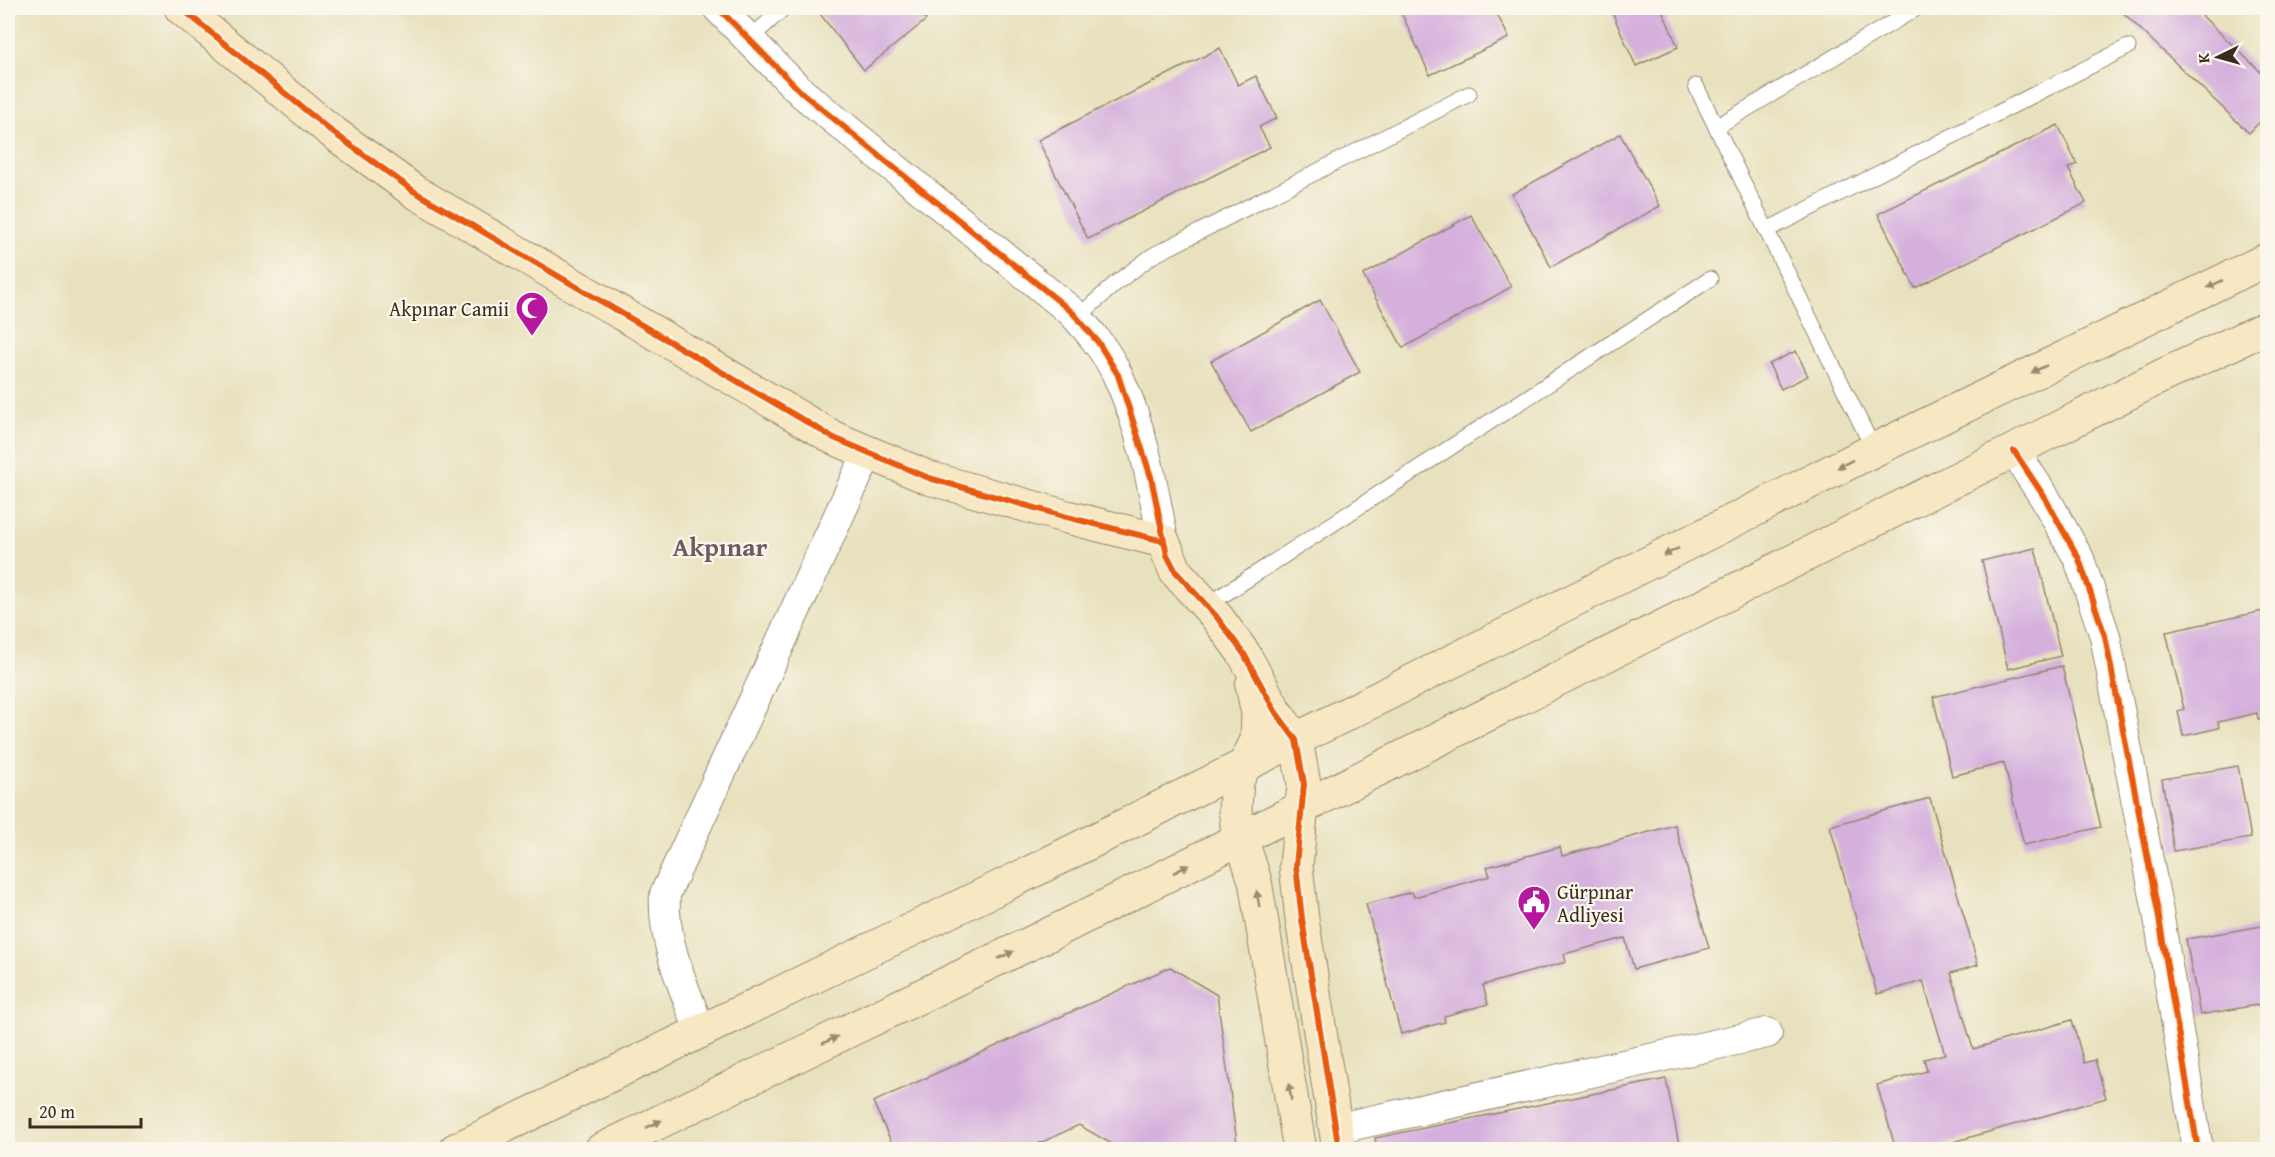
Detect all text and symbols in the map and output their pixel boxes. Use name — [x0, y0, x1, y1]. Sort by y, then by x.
north arrow — [2188, 27, 2248, 87]
text: K — [2191, 51, 2215, 64]
one-way arrow — [2206, 280, 2223, 289]
mosque icon: Akpınar Camii — [514, 290, 550, 337]
place label: Akpınar Camii — [389, 294, 509, 323]
one-way arrow — [2031, 365, 2048, 374]
one-way arrow — [1837, 459, 1854, 469]
district label: Akpınar — [673, 527, 767, 566]
one-way arrow — [1662, 546, 1680, 556]
one-way arrow — [1172, 864, 1189, 874]
place label: Gürpınar Adliyesi — [1557, 877, 1633, 929]
public building icon: Gürpınar Adliyesi — [1516, 884, 1552, 931]
one-way arrow — [1253, 890, 1262, 909]
one-way arrow — [997, 951, 1014, 960]
one-way arrow — [821, 1035, 838, 1044]
one-way arrow — [1285, 1082, 1294, 1101]
scale bar — [30, 1091, 141, 1129]
text: 20 m — [39, 1098, 75, 1125]
one-way arrow — [646, 1120, 663, 1129]

